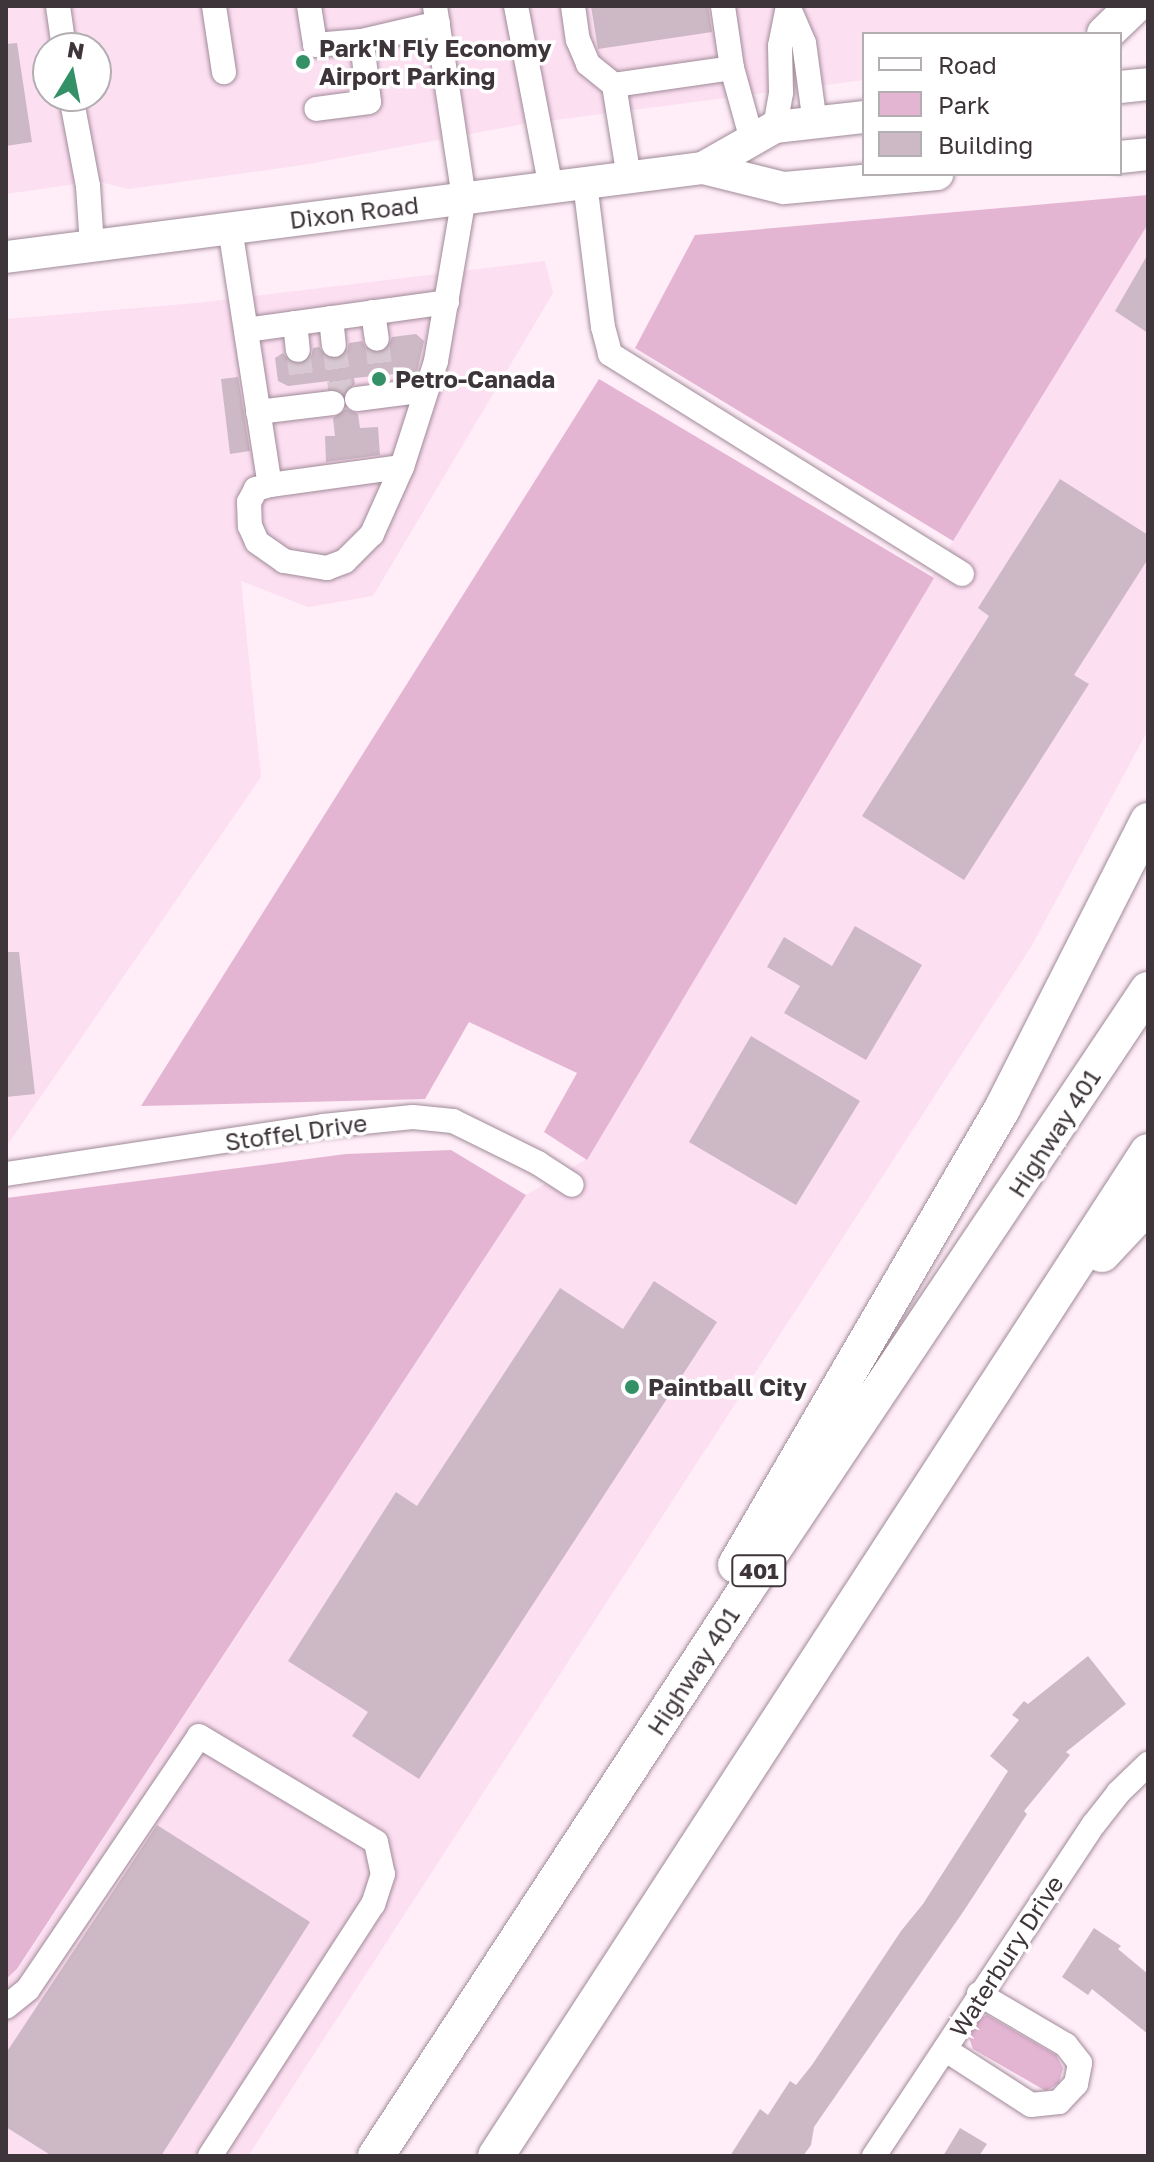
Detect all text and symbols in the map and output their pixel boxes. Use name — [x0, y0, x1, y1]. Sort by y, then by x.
north arrow — [32, 32, 112, 112]
legend — [862, 32, 1122, 176]
place label: Park'N Fly Economy Airport Parking — [319, 34, 552, 90]
text: N — [65, 35, 86, 65]
text: Road — [938, 50, 997, 79]
marker: Park'N Fly Economy Airport Parking — [294, 53, 312, 71]
text: Park — [938, 90, 990, 119]
text: Building — [938, 130, 1033, 159]
street label: Dixon Road — [288, 190, 420, 234]
place label: Petro-Canada — [395, 365, 555, 393]
marker: Petro-Canada — [370, 370, 388, 388]
street label: Highway 401 — [1002, 1064, 1106, 1202]
street label: Stoffel Drive — [223, 1108, 369, 1156]
place label: Paintball City — [648, 1373, 807, 1401]
marker: Paintball City — [623, 1378, 641, 1396]
road number: 401 — [731, 1553, 787, 1589]
street label: Highway 401 — [641, 1602, 745, 1740]
street label: Waterbury Drive — [943, 1870, 1069, 2042]

